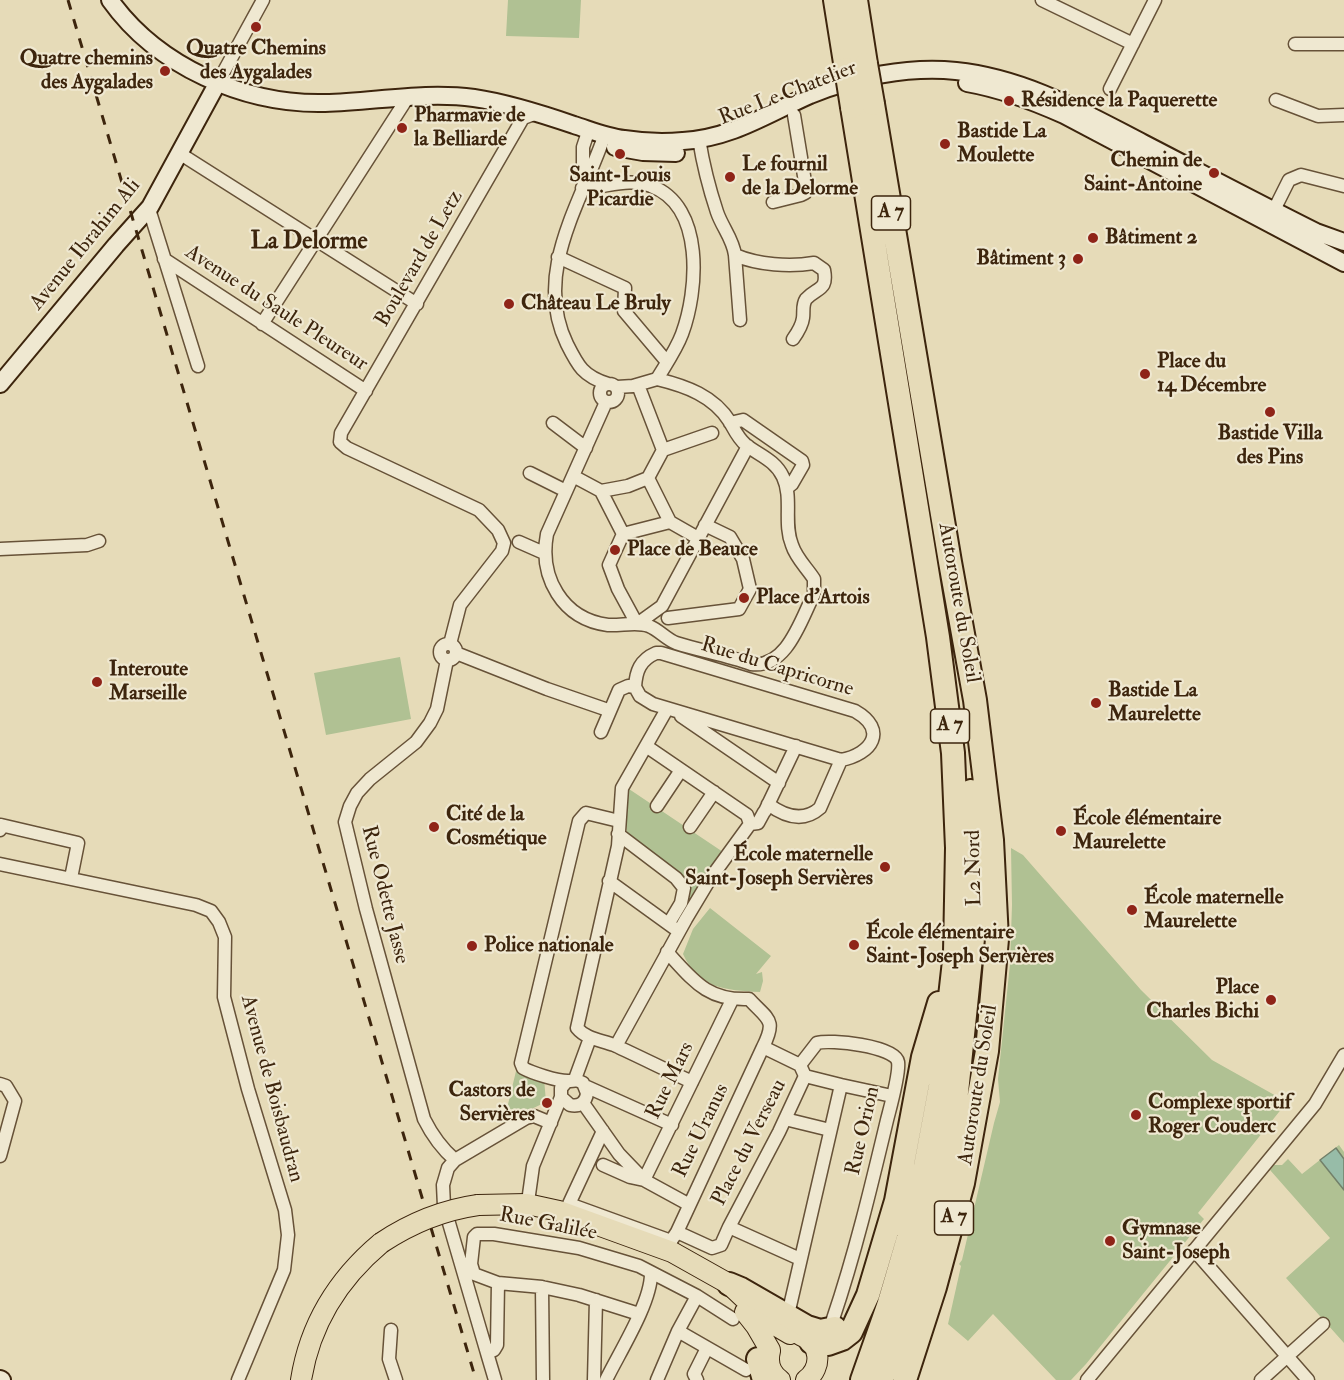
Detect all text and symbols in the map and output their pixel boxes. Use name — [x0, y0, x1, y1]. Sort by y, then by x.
marker: Quatre Chemins des Aygalades — [249, 20, 263, 34]
place label: Quatre Chemins des Aygalades — [186, 36, 326, 86]
place label: Quatre chemins des Aygalades — [20, 46, 153, 96]
street label: Rue Le Chatelier — [716, 56, 860, 132]
marker: Quatre chemins des Aygalades — [158, 64, 172, 78]
place label: Résidence la Paquerette — [1021, 88, 1217, 114]
marker: Résidence la Paquerette — [1002, 94, 1016, 108]
place label: Pharmavie de la Belliarde — [414, 103, 525, 153]
place label: Bastide La Moulette — [957, 119, 1046, 169]
marker: Pharmavie de la Belliarde — [395, 121, 409, 135]
marker: Bastide La Moulette — [938, 137, 952, 151]
marker: Saint-Louis Picardie — [613, 147, 627, 161]
place label: Chemin de Saint-Antoine — [1084, 148, 1202, 198]
place label: Le fournil de la Delorme — [742, 152, 858, 202]
place label: Saint-Louis Picardie — [569, 163, 671, 213]
marker: Chemin de Saint-Antoine — [1207, 166, 1221, 180]
marker: Le fournil de la Delorme — [723, 170, 737, 184]
street label: Avenue Ibrahim Ali — [25, 174, 147, 316]
street label: Boulevard de Letz — [371, 186, 469, 332]
road number: A 7 — [872, 196, 910, 230]
place label: Bâtiment 2 — [1105, 225, 1197, 251]
district label: La Delorme — [251, 229, 367, 257]
marker: Bâtiment 2 — [1086, 231, 1100, 245]
street label: Avenue du Saule Pleureur — [180, 240, 372, 378]
place label: Bâtiment 3 — [976, 246, 1066, 272]
marker: Bâtiment 3 — [1071, 252, 1085, 266]
place label: Château Le Bruly — [521, 291, 671, 317]
marker: Château Le Bruly — [502, 297, 516, 311]
place label: Place du 14 Décembre — [1157, 349, 1266, 399]
marker: Place du 14 Décembre — [1138, 367, 1152, 381]
marker: Bastide Villa des Pins — [1263, 405, 1277, 419]
place label: Bastide Villa des Pins — [1217, 421, 1323, 471]
street label: Autoroute du Soleil — [932, 521, 984, 685]
place label: Place de Beauce — [627, 537, 758, 563]
marker: Place de Beauce — [608, 543, 622, 557]
place label: Place d'Artois — [756, 585, 870, 611]
marker: Place d'Artois — [737, 591, 751, 605]
street label: Rue du Capricorne — [698, 633, 856, 703]
place label: Interoute Marseille — [109, 657, 188, 707]
marker: Interoute Marseille — [90, 675, 104, 689]
place label: Bastide La Maurelette — [1108, 678, 1201, 728]
marker: Bastide La Maurelette — [1089, 696, 1103, 710]
road number: A 7 — [930, 709, 970, 743]
place label: Cité de la Cosmétique — [446, 802, 547, 852]
place label: École élémentaire Maurelette — [1073, 806, 1221, 856]
marker: Cité de la Cosmétique — [427, 820, 441, 834]
street label: Rue Odette Jasse — [355, 823, 413, 967]
marker: École élémentaire Maurelette — [1054, 824, 1068, 838]
street label: L2 Nord — [962, 829, 988, 907]
place label: École maternelle Saint-Joseph Servières — [685, 842, 873, 892]
marker: École maternelle Saint-Joseph Servières — [878, 860, 892, 874]
place label: École maternelle Maurelette — [1144, 885, 1283, 935]
marker: École maternelle Maurelette — [1125, 903, 1139, 917]
place label: École élémentaire Saint-Joseph Servières — [866, 920, 1054, 970]
place label: Police nationale — [484, 933, 614, 959]
marker: École élémentaire Saint-Joseph Servières — [847, 938, 861, 952]
marker: Police nationale — [465, 939, 479, 953]
place label: Place Charles Bichi — [1146, 975, 1259, 1025]
street label: Avenue de Boisbaudran — [234, 993, 308, 1185]
marker: Place Charles Bichi — [1264, 993, 1278, 1007]
street label: Autoroute du Soleil — [954, 1003, 1004, 1167]
street label: Rue Mars — [642, 1038, 700, 1124]
street label: Place du Verseau — [707, 1075, 793, 1211]
place label: Castors de Servières — [448, 1078, 535, 1128]
street label: Rue Uranus — [668, 1080, 736, 1182]
street label: Rue Orion — [842, 1084, 886, 1178]
place label: Complexe sportif Roger Couderc — [1148, 1090, 1292, 1140]
marker: Castors de Servières — [540, 1096, 554, 1110]
marker: Complexe sportif Roger Couderc — [1129, 1108, 1143, 1122]
road number: A 7 — [934, 1201, 974, 1235]
street label: Rue Galilée — [497, 1203, 599, 1247]
place label: Gymnase Saint-Joseph — [1122, 1216, 1230, 1266]
marker: Gymnase Saint-Joseph — [1103, 1234, 1117, 1248]

